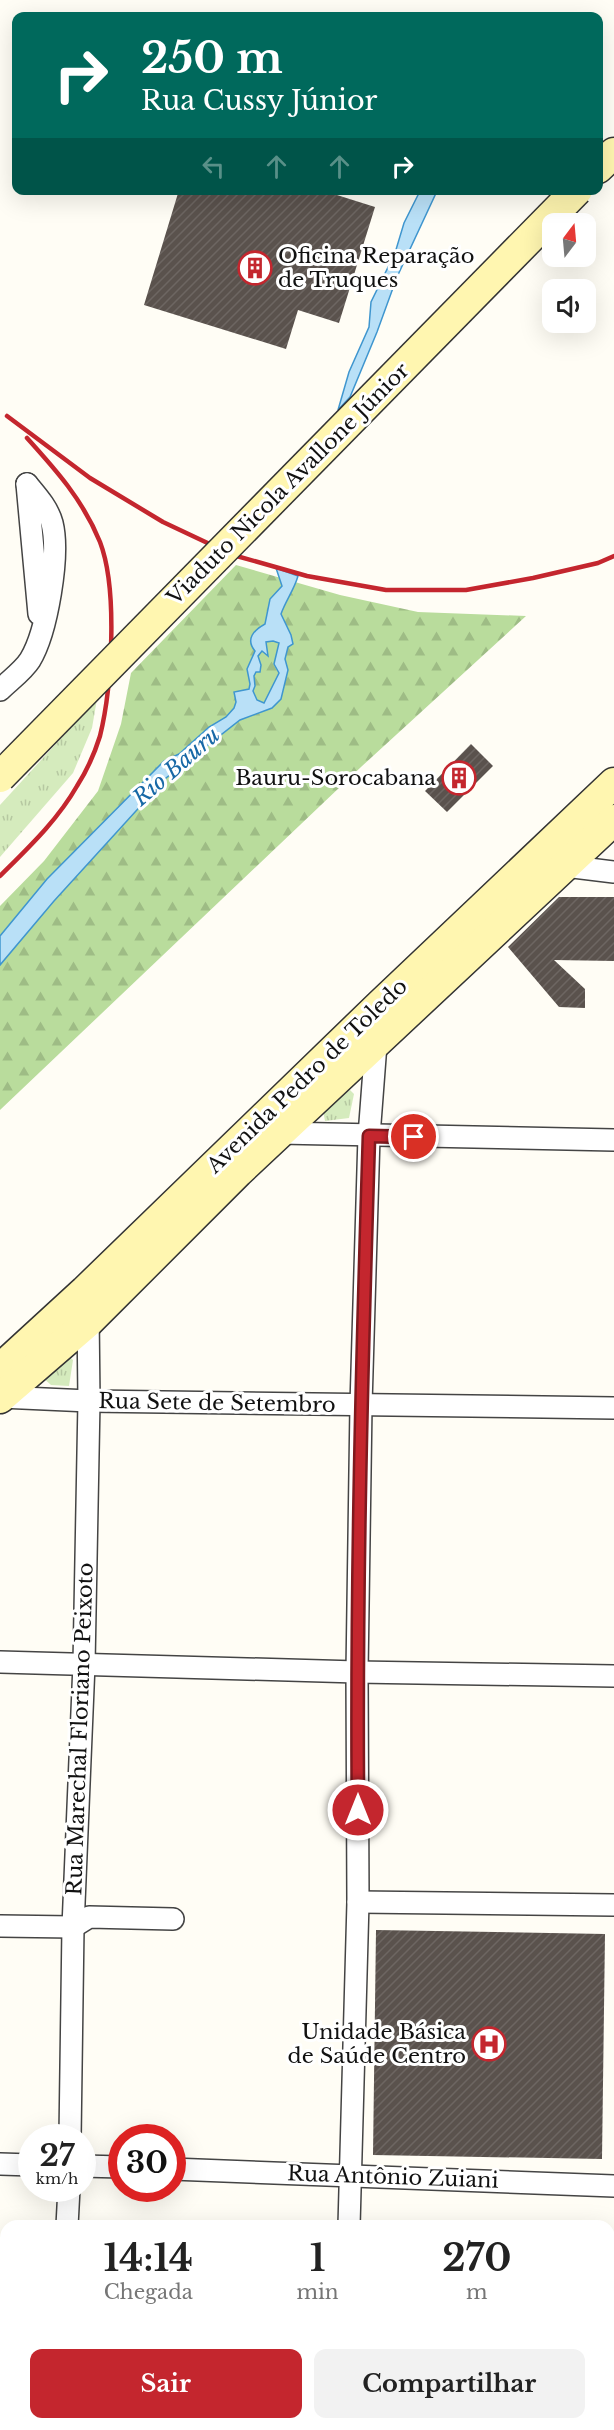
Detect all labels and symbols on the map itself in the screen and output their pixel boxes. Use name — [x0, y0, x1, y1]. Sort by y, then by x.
north arrow — [542, 213, 596, 267]
place label: Oficina Reparação de Truques — [278, 243, 474, 293]
building icon: Oficina Reparação de Truques — [237, 250, 273, 286]
street label: Viaduto Nicola Avallone Júnior — [161, 358, 414, 611]
water label: Rio Bauru — [127, 721, 225, 812]
building icon: Bauru-Sorocabana — [441, 760, 477, 796]
place label: Bauru-Sorocabana — [235, 765, 436, 791]
street label: Avenida Pedro de Toledo — [201, 973, 413, 1179]
pin — [388, 1111, 439, 1162]
street label: Rua Sete de Setembro — [98, 1388, 336, 1418]
street label: Rua Marechal Floriano Peixoto — [61, 1562, 99, 1896]
position arrow — [326, 1778, 390, 1842]
place label: Unidade Básica de Saúde Centro — [287, 2019, 466, 2069]
hospital icon: Unidade Básica de Saúde Centro — [471, 2026, 507, 2062]
speed limit sign: 30 — [108, 2124, 186, 2202]
street label: Rua Antônio Zuiani — [287, 2160, 499, 2194]

